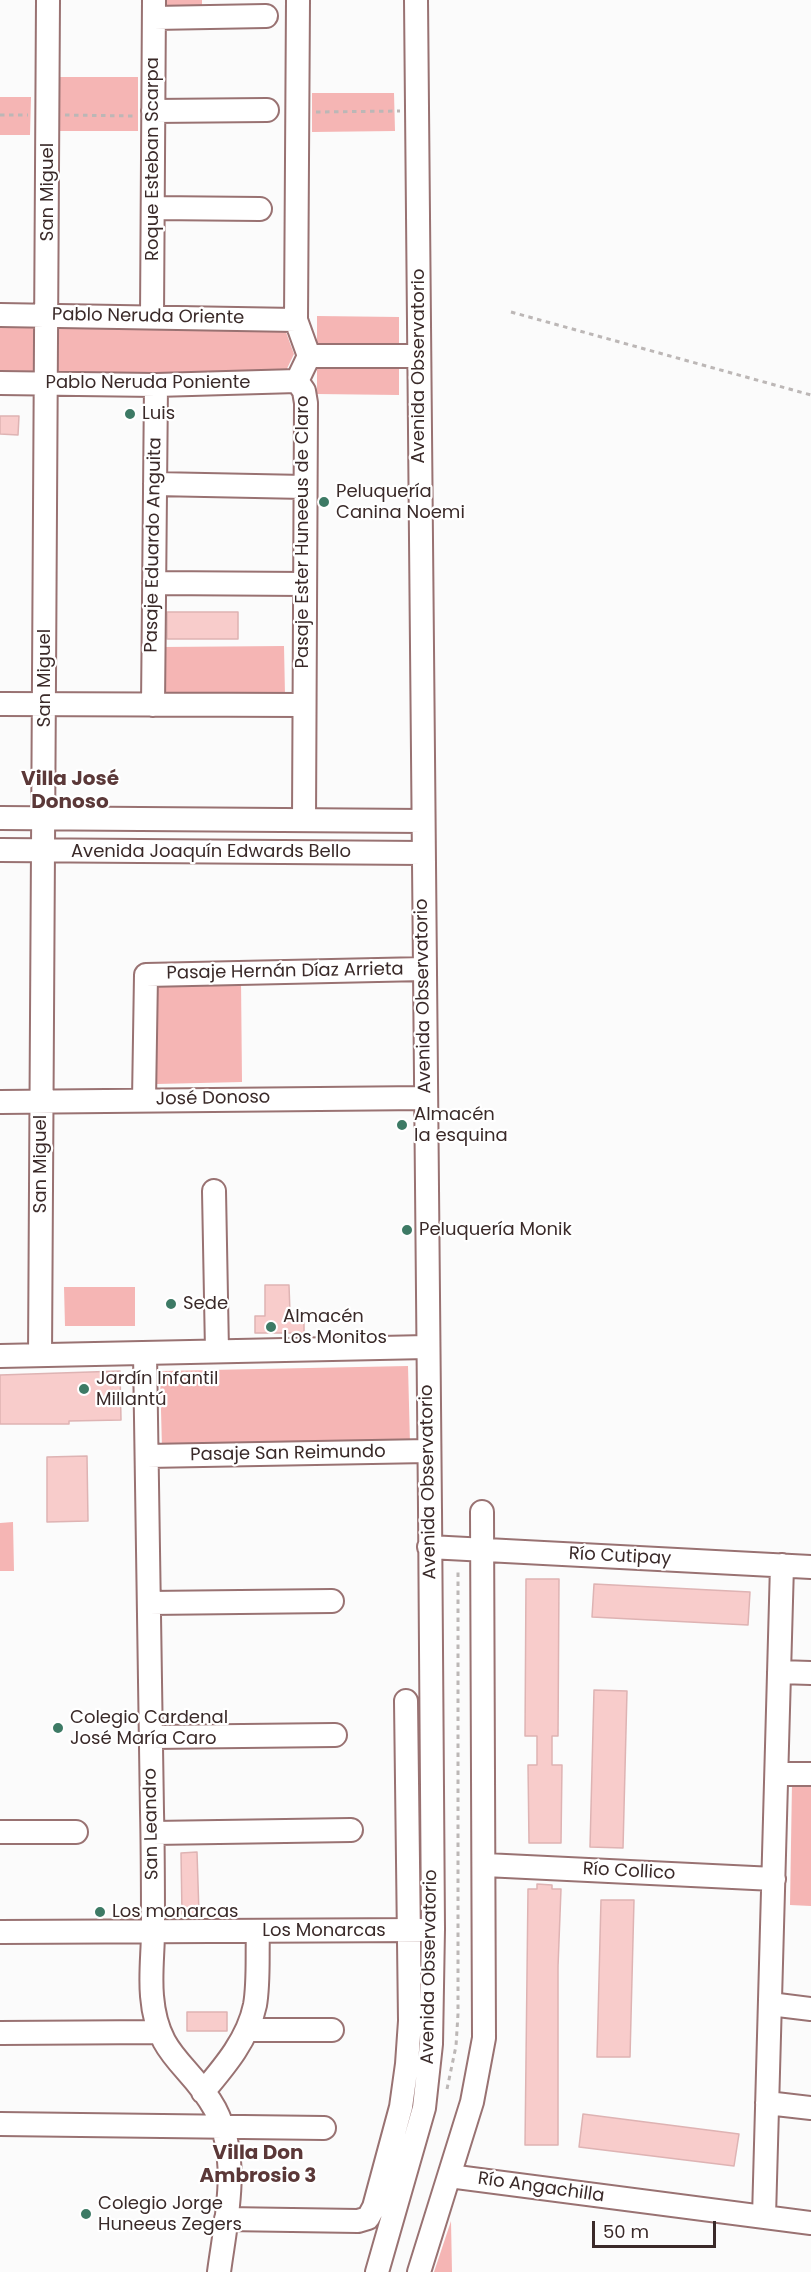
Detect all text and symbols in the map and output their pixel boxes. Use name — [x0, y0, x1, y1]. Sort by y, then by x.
street label: Roque Esteban Scarpa — [142, 57, 164, 261]
street label: San Miguel — [37, 143, 59, 241]
street label: Avenida Observatorio — [408, 268, 430, 464]
street label: Pablo Neruda Oriente — [52, 305, 244, 329]
street label: Pablo Neruda Poniente — [46, 372, 250, 394]
street label: Pasaje Ester Huneeus de Claro — [292, 396, 314, 668]
place label: Luis — [142, 403, 175, 425]
marker: Luis — [123, 407, 137, 421]
street label: Pasaje Eduardo Anguita — [141, 437, 167, 653]
place label: Peluquería Canina Noemi — [336, 481, 465, 524]
marker: Peluquería Canina Noemi — [317, 495, 331, 509]
street label: San Miguel — [34, 629, 56, 727]
district label: Villa José Donoso — [21, 768, 119, 815]
street label: Avenida Joaquín Edwards Bello — [71, 841, 351, 863]
street label: Avenida Observatorio — [411, 898, 437, 1094]
street label: Pasaje Hernán Díaz Arrieta — [166, 959, 404, 985]
street label: José Donoso — [156, 1087, 270, 1111]
place label: Almacén la esquina — [414, 1104, 508, 1146]
street label: San Miguel — [30, 1115, 52, 1213]
marker: Almacén la esquina — [395, 1118, 409, 1132]
place label: Peluquería Monik — [419, 1219, 572, 1241]
marker: Peluquería Monik — [400, 1223, 414, 1237]
place label: Sede — [183, 1293, 228, 1315]
marker: Sede — [164, 1297, 178, 1311]
place label: Almacén Los Monitos — [283, 1306, 387, 1348]
marker: Almacén Los Monitos — [264, 1320, 278, 1334]
place label: Jardín Infantil Millantú — [96, 1368, 218, 1410]
marker: Jardín Infantil Millantú — [77, 1382, 91, 1396]
street label: Avenida Observatorio — [416, 1384, 442, 1580]
street label: Pasaje San Reimundo — [190, 1441, 386, 1467]
street label: Río Cutipay — [568, 1544, 672, 1570]
place label: Colegio Cardenal José María Caro — [70, 1707, 228, 1750]
marker: Colegio Cardenal José María Caro — [51, 1721, 65, 1735]
street label: San Leandro — [140, 1768, 164, 1880]
street label: Río Collico — [582, 1859, 676, 1885]
street label: Avenida Observatorio — [417, 1869, 443, 2065]
place label: Los monarcas — [112, 1901, 238, 1923]
marker: Los monarcas — [93, 1905, 107, 1919]
street label: Los Monarcas — [262, 1920, 386, 1942]
district label: Villa Don Ambrosio 3 — [200, 2142, 316, 2189]
street label: Río Angachilla — [476, 2168, 606, 2208]
place label: Colegio Jorge Huneeus Zegers — [98, 2193, 242, 2236]
marker: Colegio Jorge Huneeus Zegers — [79, 2207, 93, 2221]
scale bar — [595, 2209, 720, 2247]
text: 50 m — [603, 2219, 649, 2244]

